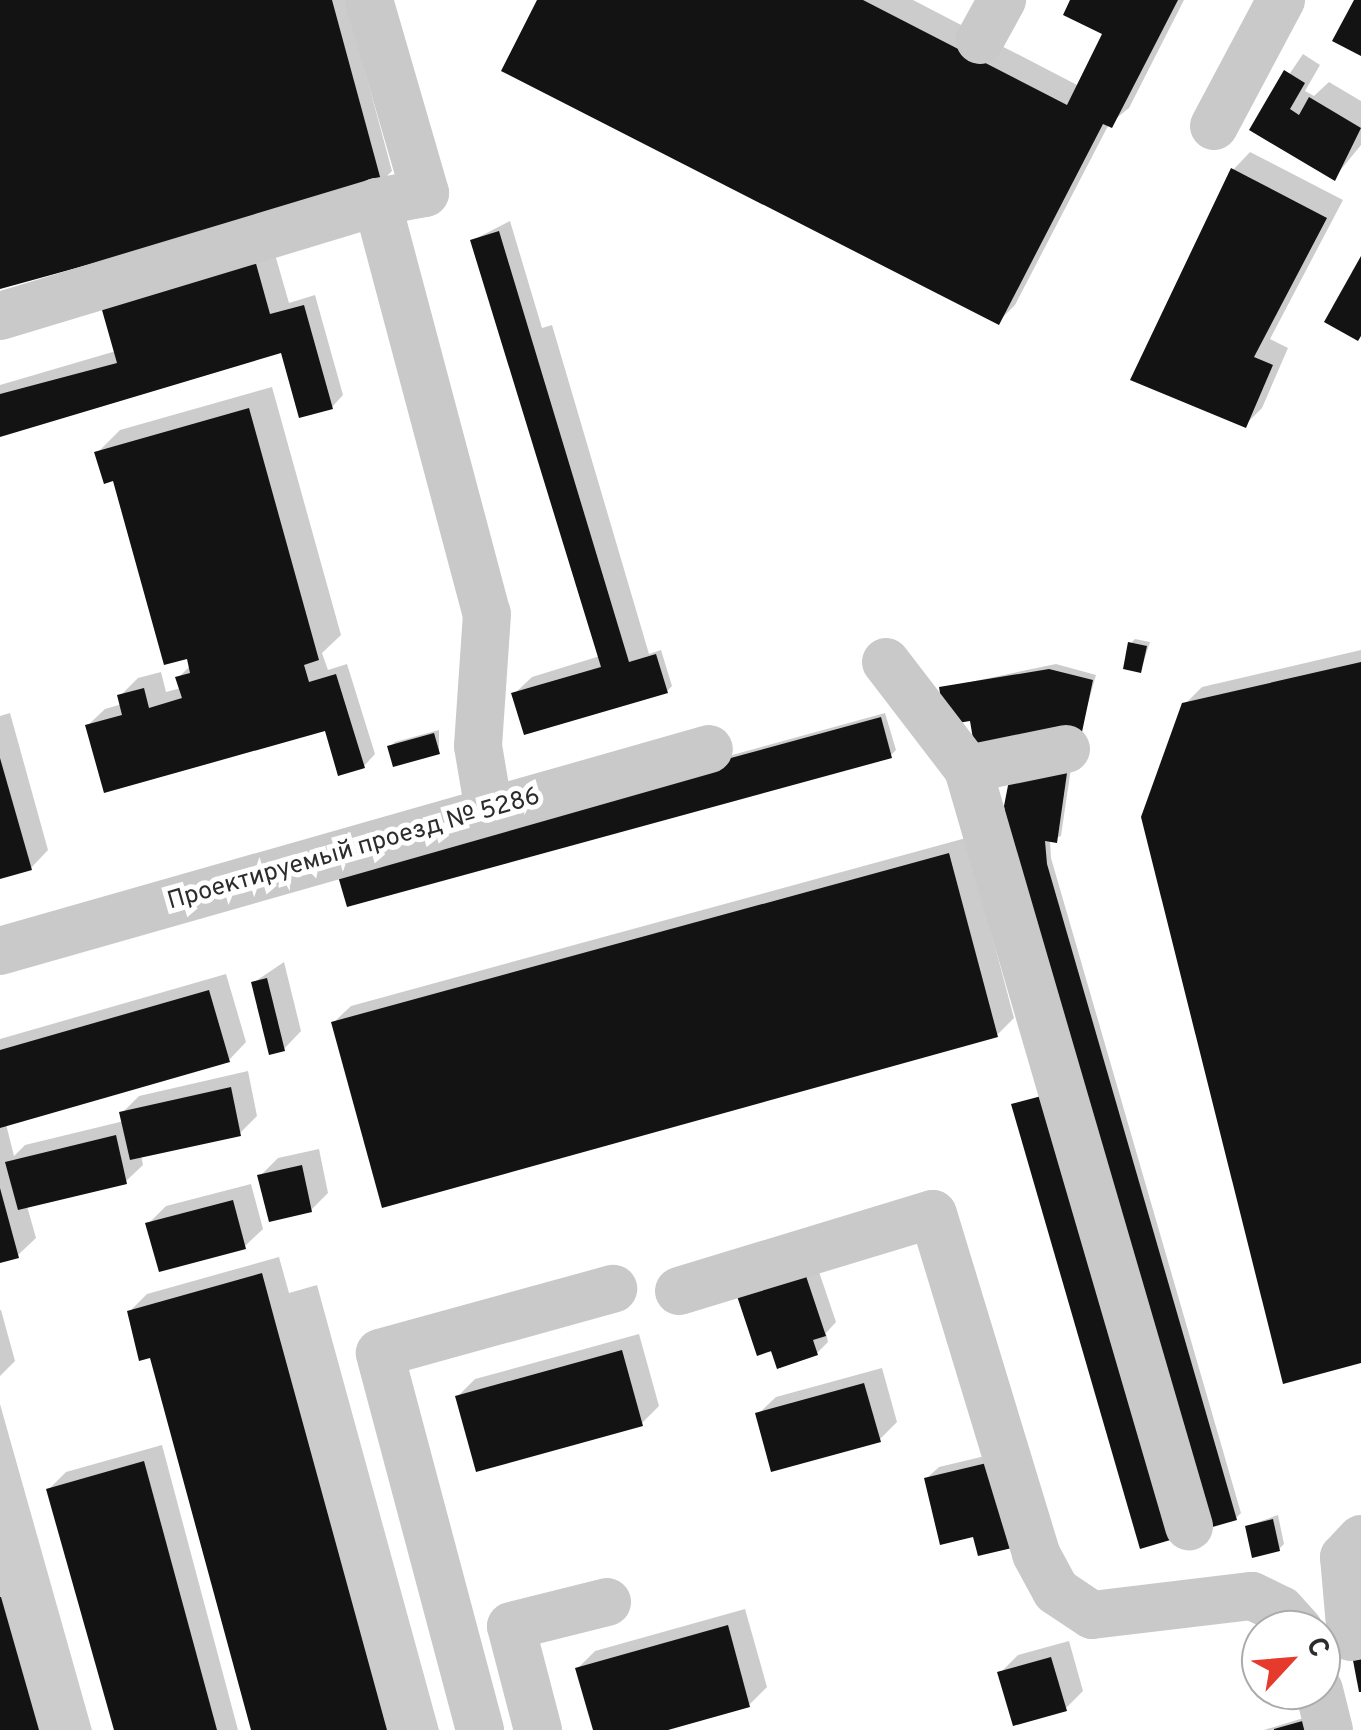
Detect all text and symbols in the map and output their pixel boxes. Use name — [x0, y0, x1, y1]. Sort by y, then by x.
street label: Проектируемый проезд № 5286 — [164, 782, 544, 918]
north arrow — [1241, 1610, 1341, 1710]
text: С — [1296, 1632, 1336, 1664]

